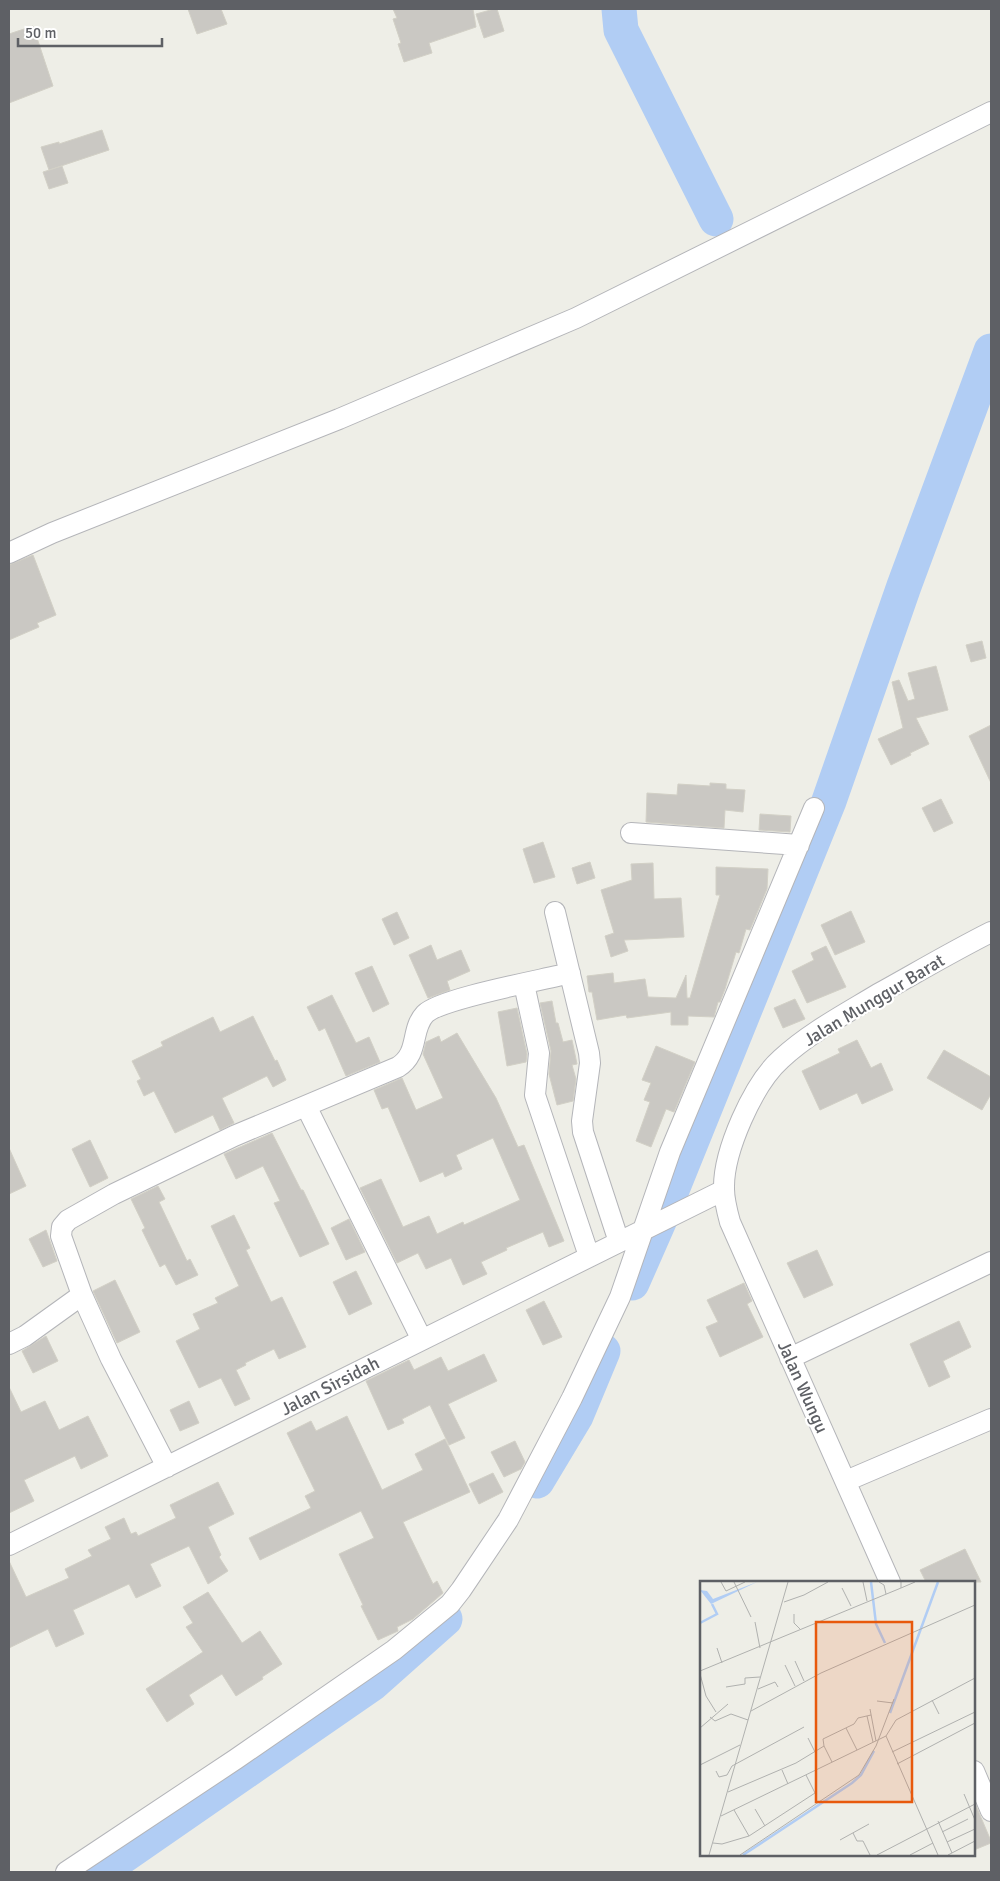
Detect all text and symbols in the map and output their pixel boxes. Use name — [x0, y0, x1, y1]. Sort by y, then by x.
scale bar — [18, 15, 161, 47]
text: 50 m — [25, 24, 56, 42]
street label: Jalan Munggur Barat — [800, 949, 948, 1051]
street label: Jalan Wungu — [773, 1337, 833, 1437]
street label: Jalan Sirsidah — [277, 1352, 383, 1420]
inset map — [700, 1581, 975, 1856]

